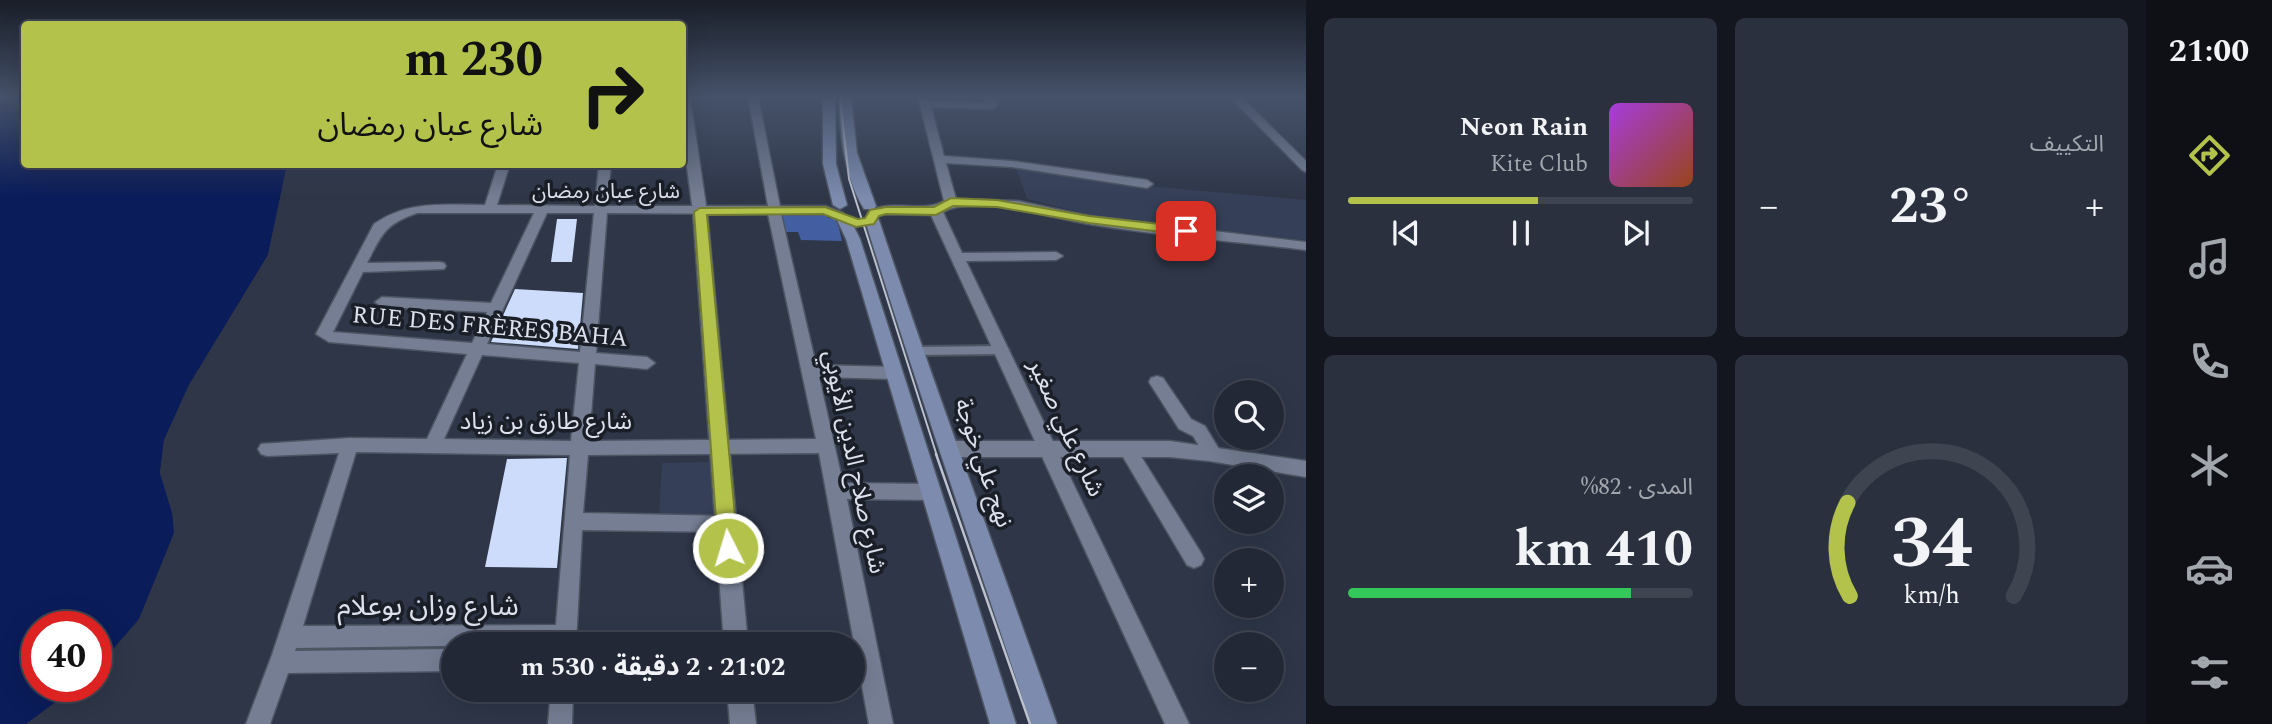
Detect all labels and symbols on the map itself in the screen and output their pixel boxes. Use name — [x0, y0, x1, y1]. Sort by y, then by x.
street label: شارع عبان رمضان — [532, 176, 680, 208]
pin — [1156, 201, 1216, 261]
street label: RUE DES FRÈRES BAHA — [351, 297, 629, 357]
street label: شارع صلاح الدين الأيوبي — [813, 347, 895, 577]
street label: شارع علي صغير — [1018, 352, 1114, 503]
street label: نهج علي خوجة — [944, 394, 1022, 532]
street label: شارع طارق بن زياد — [460, 404, 632, 440]
position arrow — [691, 511, 765, 585]
street label: شارع وزان بوعلام — [337, 585, 519, 628]
speed limit sign: 40 — [21, 611, 112, 702]

